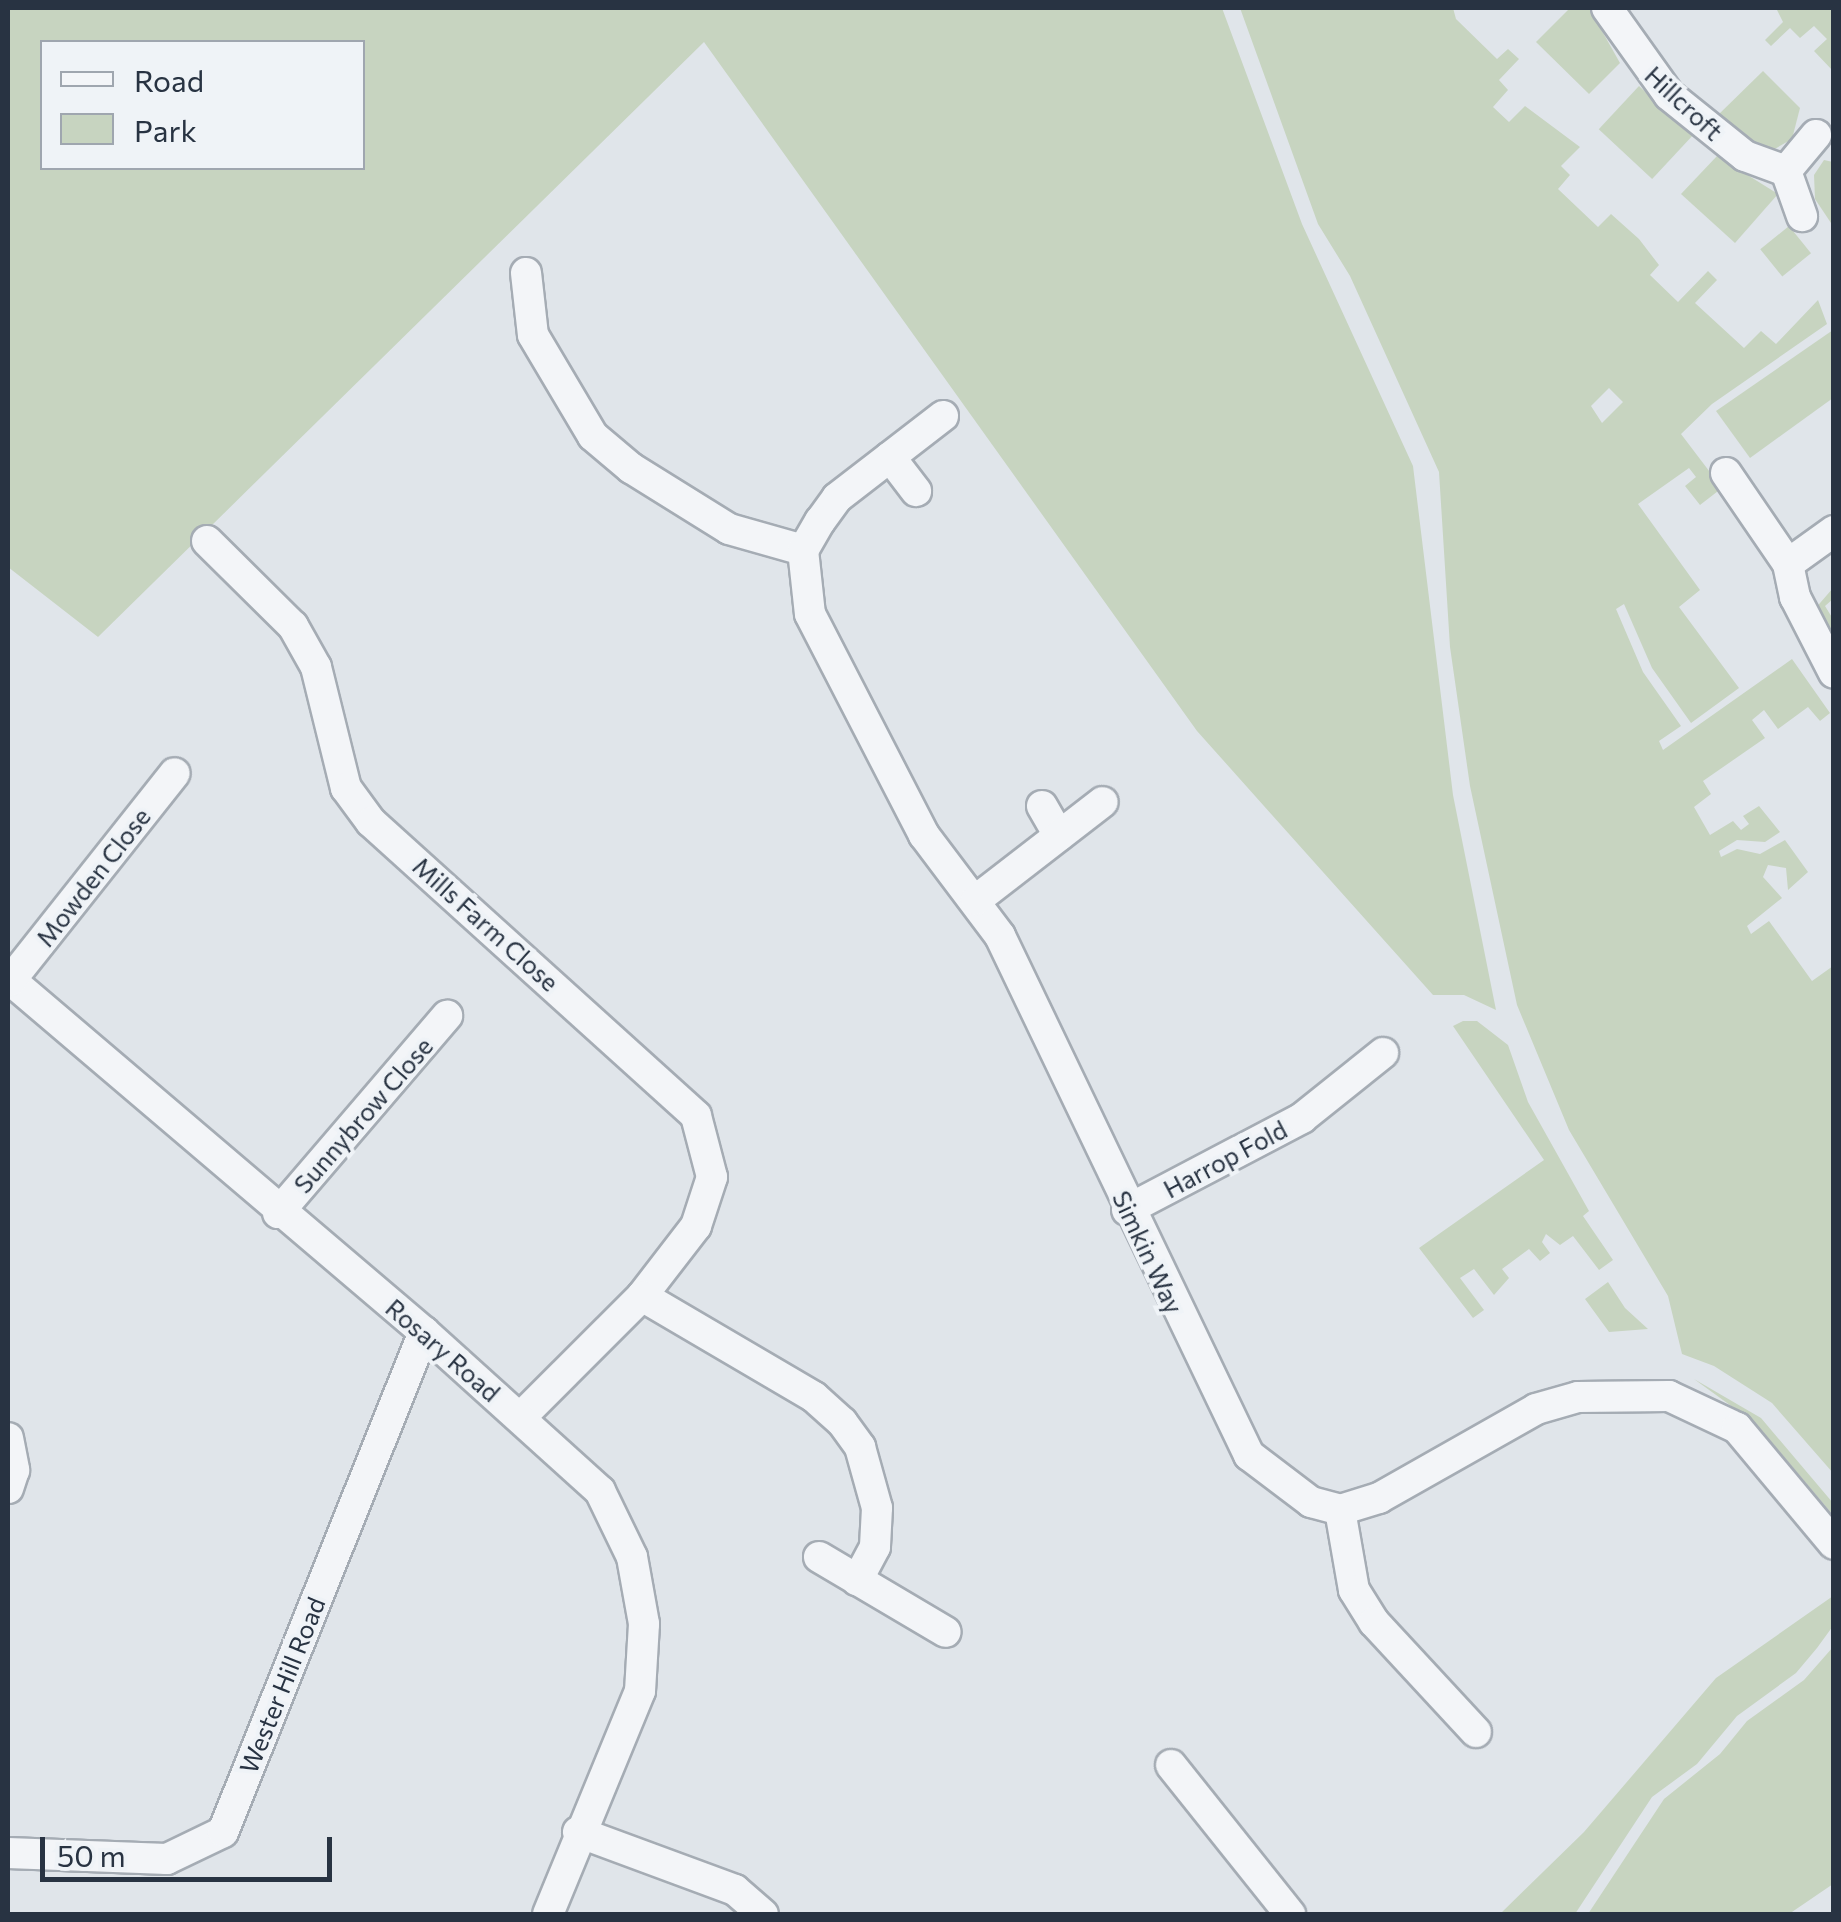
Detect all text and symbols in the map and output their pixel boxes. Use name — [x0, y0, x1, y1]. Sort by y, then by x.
legend — [40, 40, 365, 170]
street label: Hillcroft — [1639, 60, 1729, 146]
text: Road — [134, 61, 204, 98]
text: Park — [134, 111, 197, 148]
street label: Mowden Close — [30, 802, 156, 952]
street label: Mills Farm Close — [407, 851, 565, 997]
street label: Sunnybrow Close — [287, 1031, 439, 1199]
street label: Harrop Fold — [1158, 1114, 1292, 1204]
street label: Simkin Way — [1107, 1186, 1189, 1318]
street label: Rosary Road — [380, 1292, 506, 1408]
street label: Wester Hill Road — [233, 1593, 331, 1777]
scale bar — [45, 1817, 338, 1879]
text: 50 m — [57, 1836, 126, 1873]

